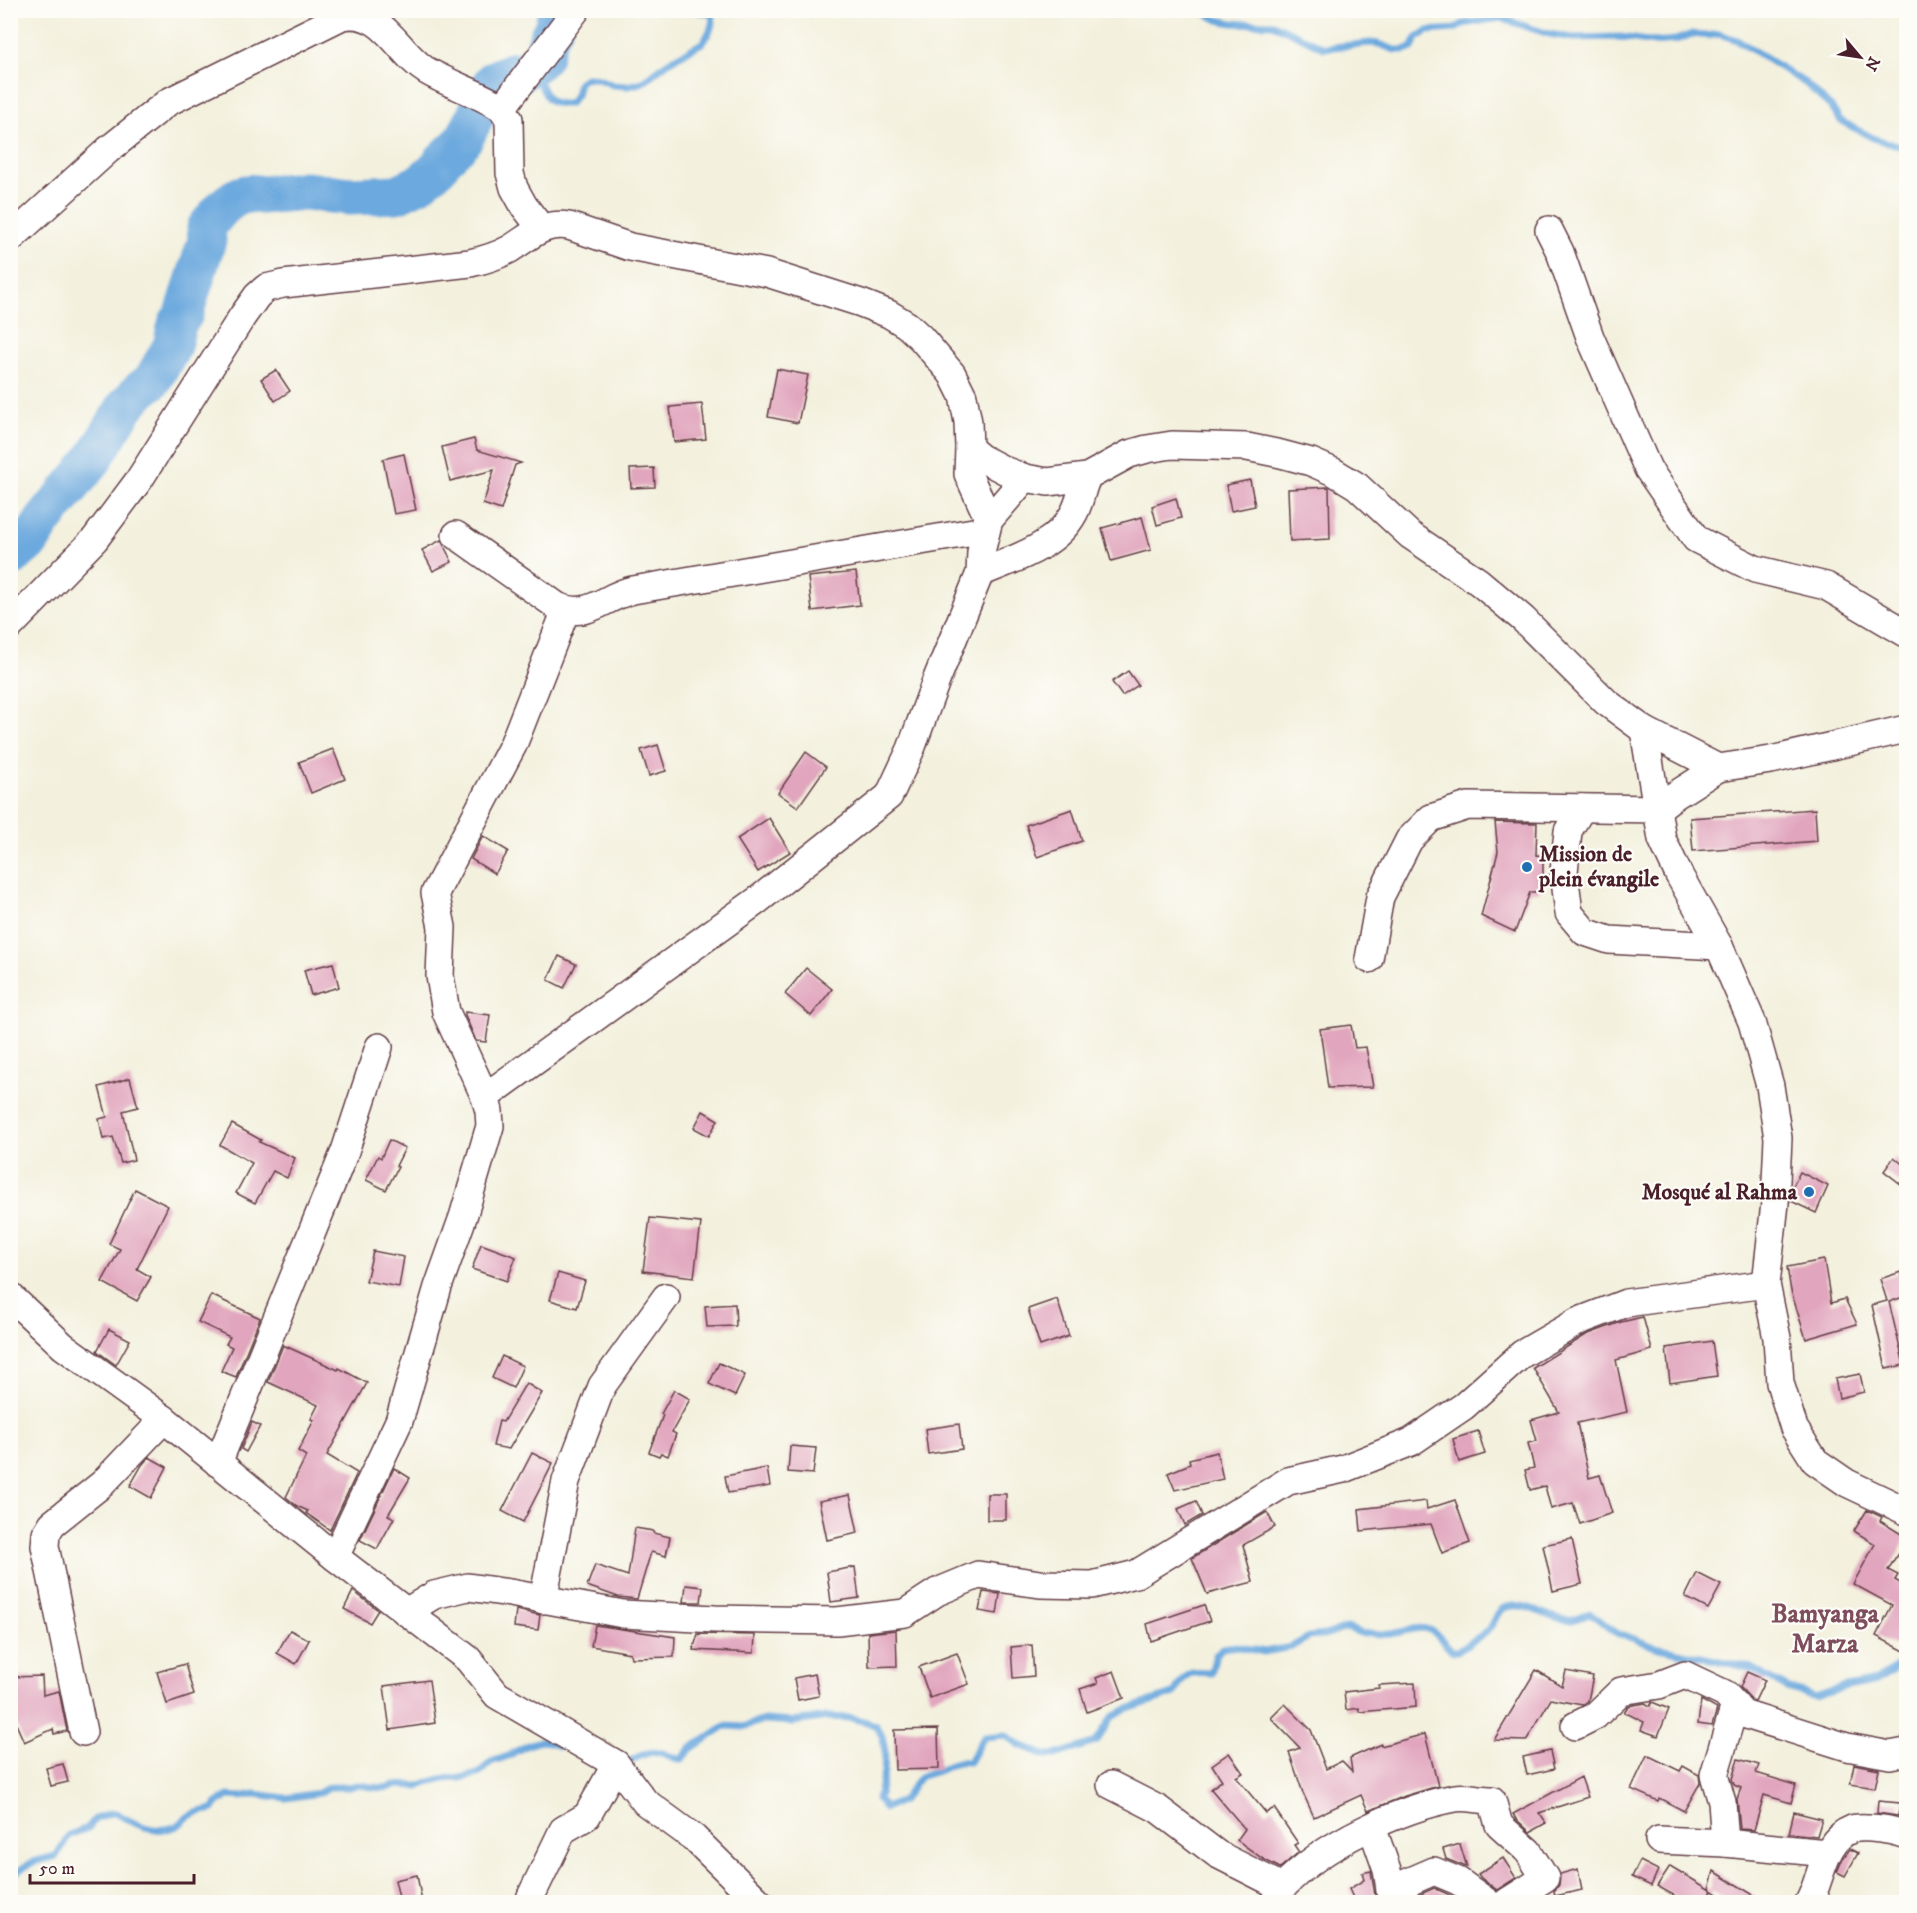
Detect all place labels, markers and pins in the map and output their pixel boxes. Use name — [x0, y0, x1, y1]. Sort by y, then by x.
place label: Mission de plein évangile — [1538, 841, 1659, 893]
marker: Mission de plein évangile — [1520, 860, 1534, 874]
place label: Mosqué al Rahma — [1642, 1179, 1798, 1206]
marker: Mosqué al Rahma — [1802, 1185, 1816, 1199]

